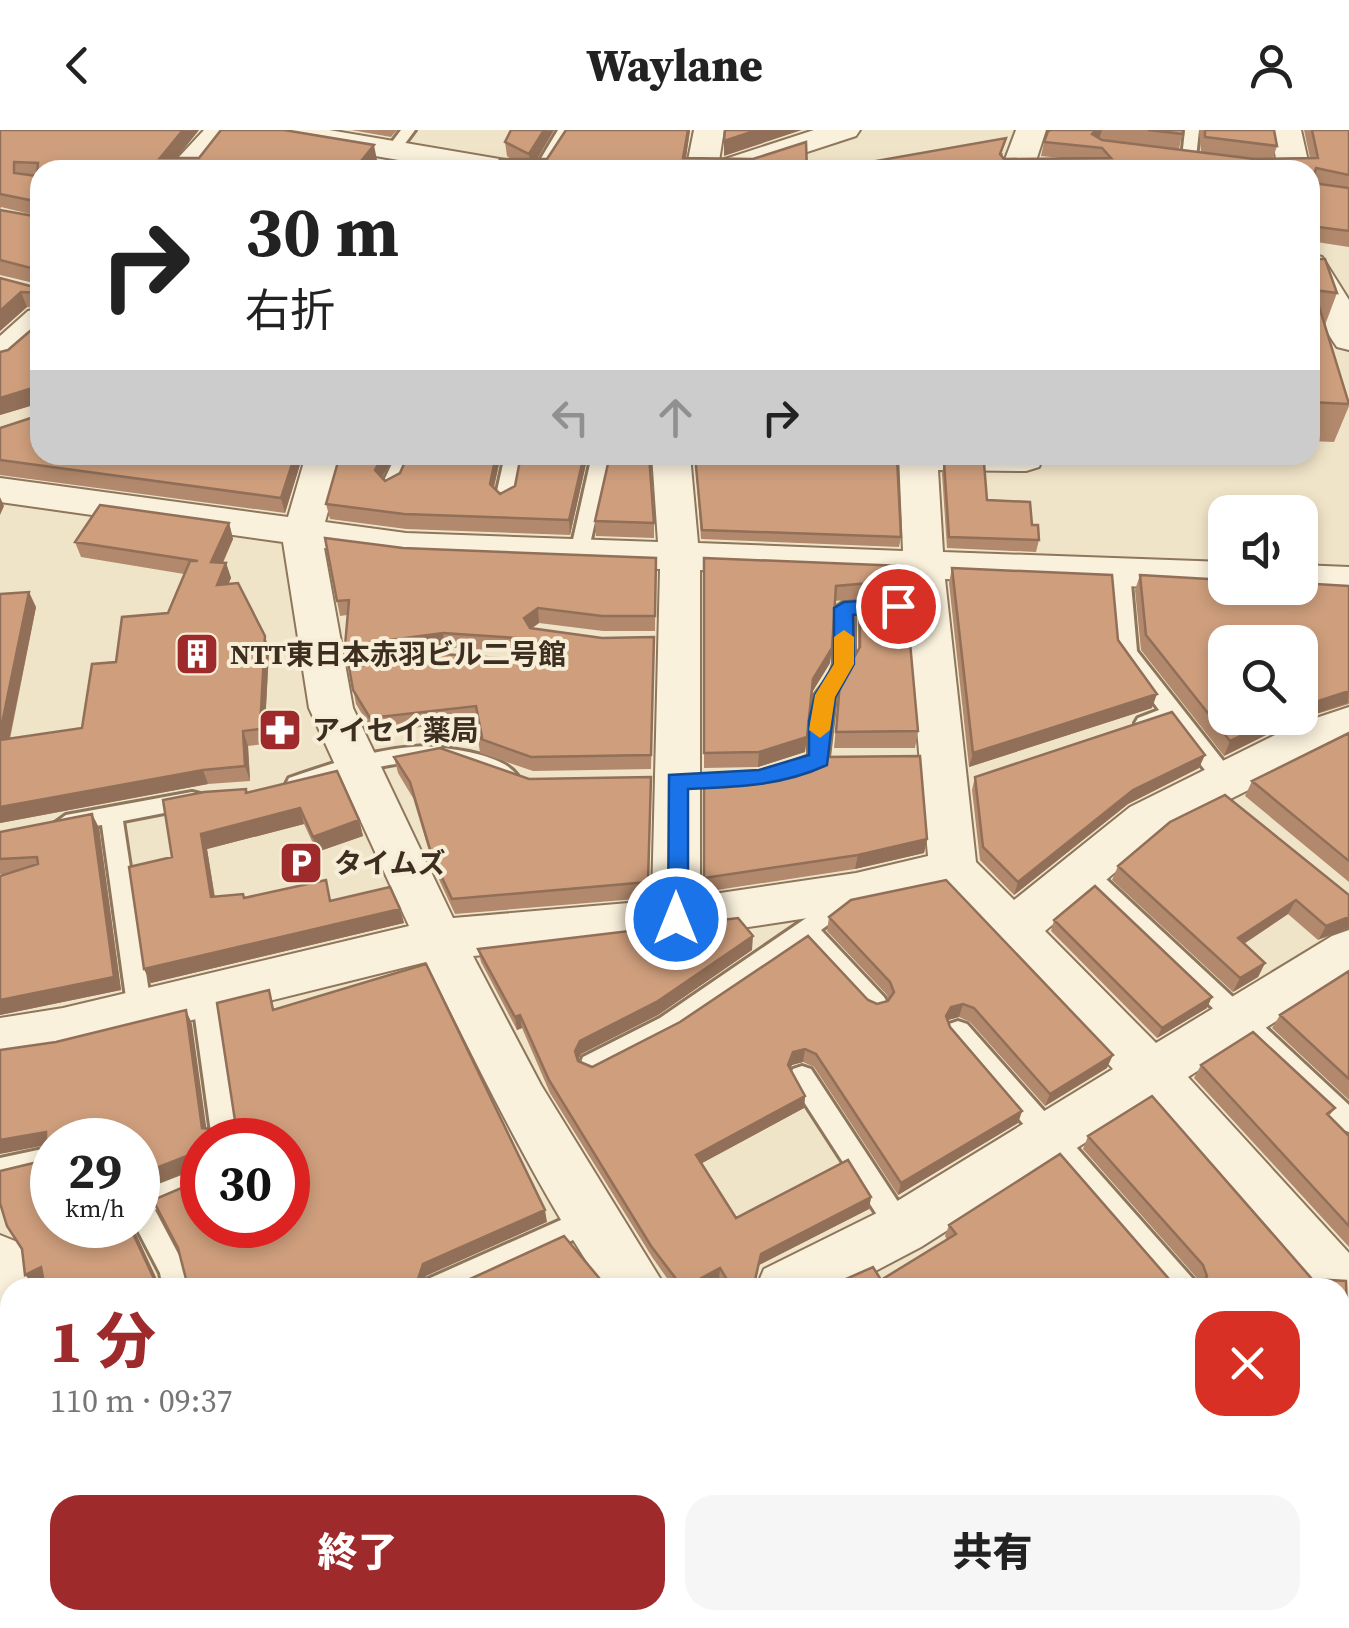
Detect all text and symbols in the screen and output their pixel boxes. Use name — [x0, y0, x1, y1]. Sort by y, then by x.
text: Waylane — [586, 34, 763, 96]
icon: back — [50, 38, 105, 93]
icon: person — [1244, 38, 1299, 93]
text: 30 m — [245, 183, 399, 279]
icon: right — [80, 200, 210, 330]
text: 右折 — [245, 279, 335, 341]
icon: left — [543, 390, 598, 445]
icon: ahead — [648, 390, 703, 445]
icon: right — [753, 390, 808, 445]
map controls — [1208, 495, 1318, 735]
button: sound — [1208, 495, 1318, 605]
pin — [856, 564, 941, 649]
icon: arrive — [871, 579, 926, 634]
button: search — [1208, 625, 1318, 735]
building icon: NTT東日本赤羽ビル二号館 — [174, 631, 220, 677]
place label: NTT東日本赤羽ビル二号館 — [230, 635, 566, 673]
pharmacy icon: アイセイ薬局 — [257, 707, 303, 753]
place label: アイセイ薬局 — [312, 711, 479, 749]
parking icon: タイムズ — [278, 840, 324, 886]
place label: タイムズ — [334, 844, 445, 882]
position arrow — [624, 867, 728, 971]
speed limit sign: 30 — [180, 1118, 310, 1248]
text: 29 — [68, 1136, 122, 1205]
text: km/h — [65, 1191, 125, 1225]
text: 1 分 — [50, 1300, 156, 1382]
button: close — [1195, 1311, 1300, 1416]
text: 110 m · 09:37 — [50, 1379, 232, 1423]
button: 終了 — [50, 1495, 665, 1610]
button: 共有 — [685, 1495, 1300, 1610]

